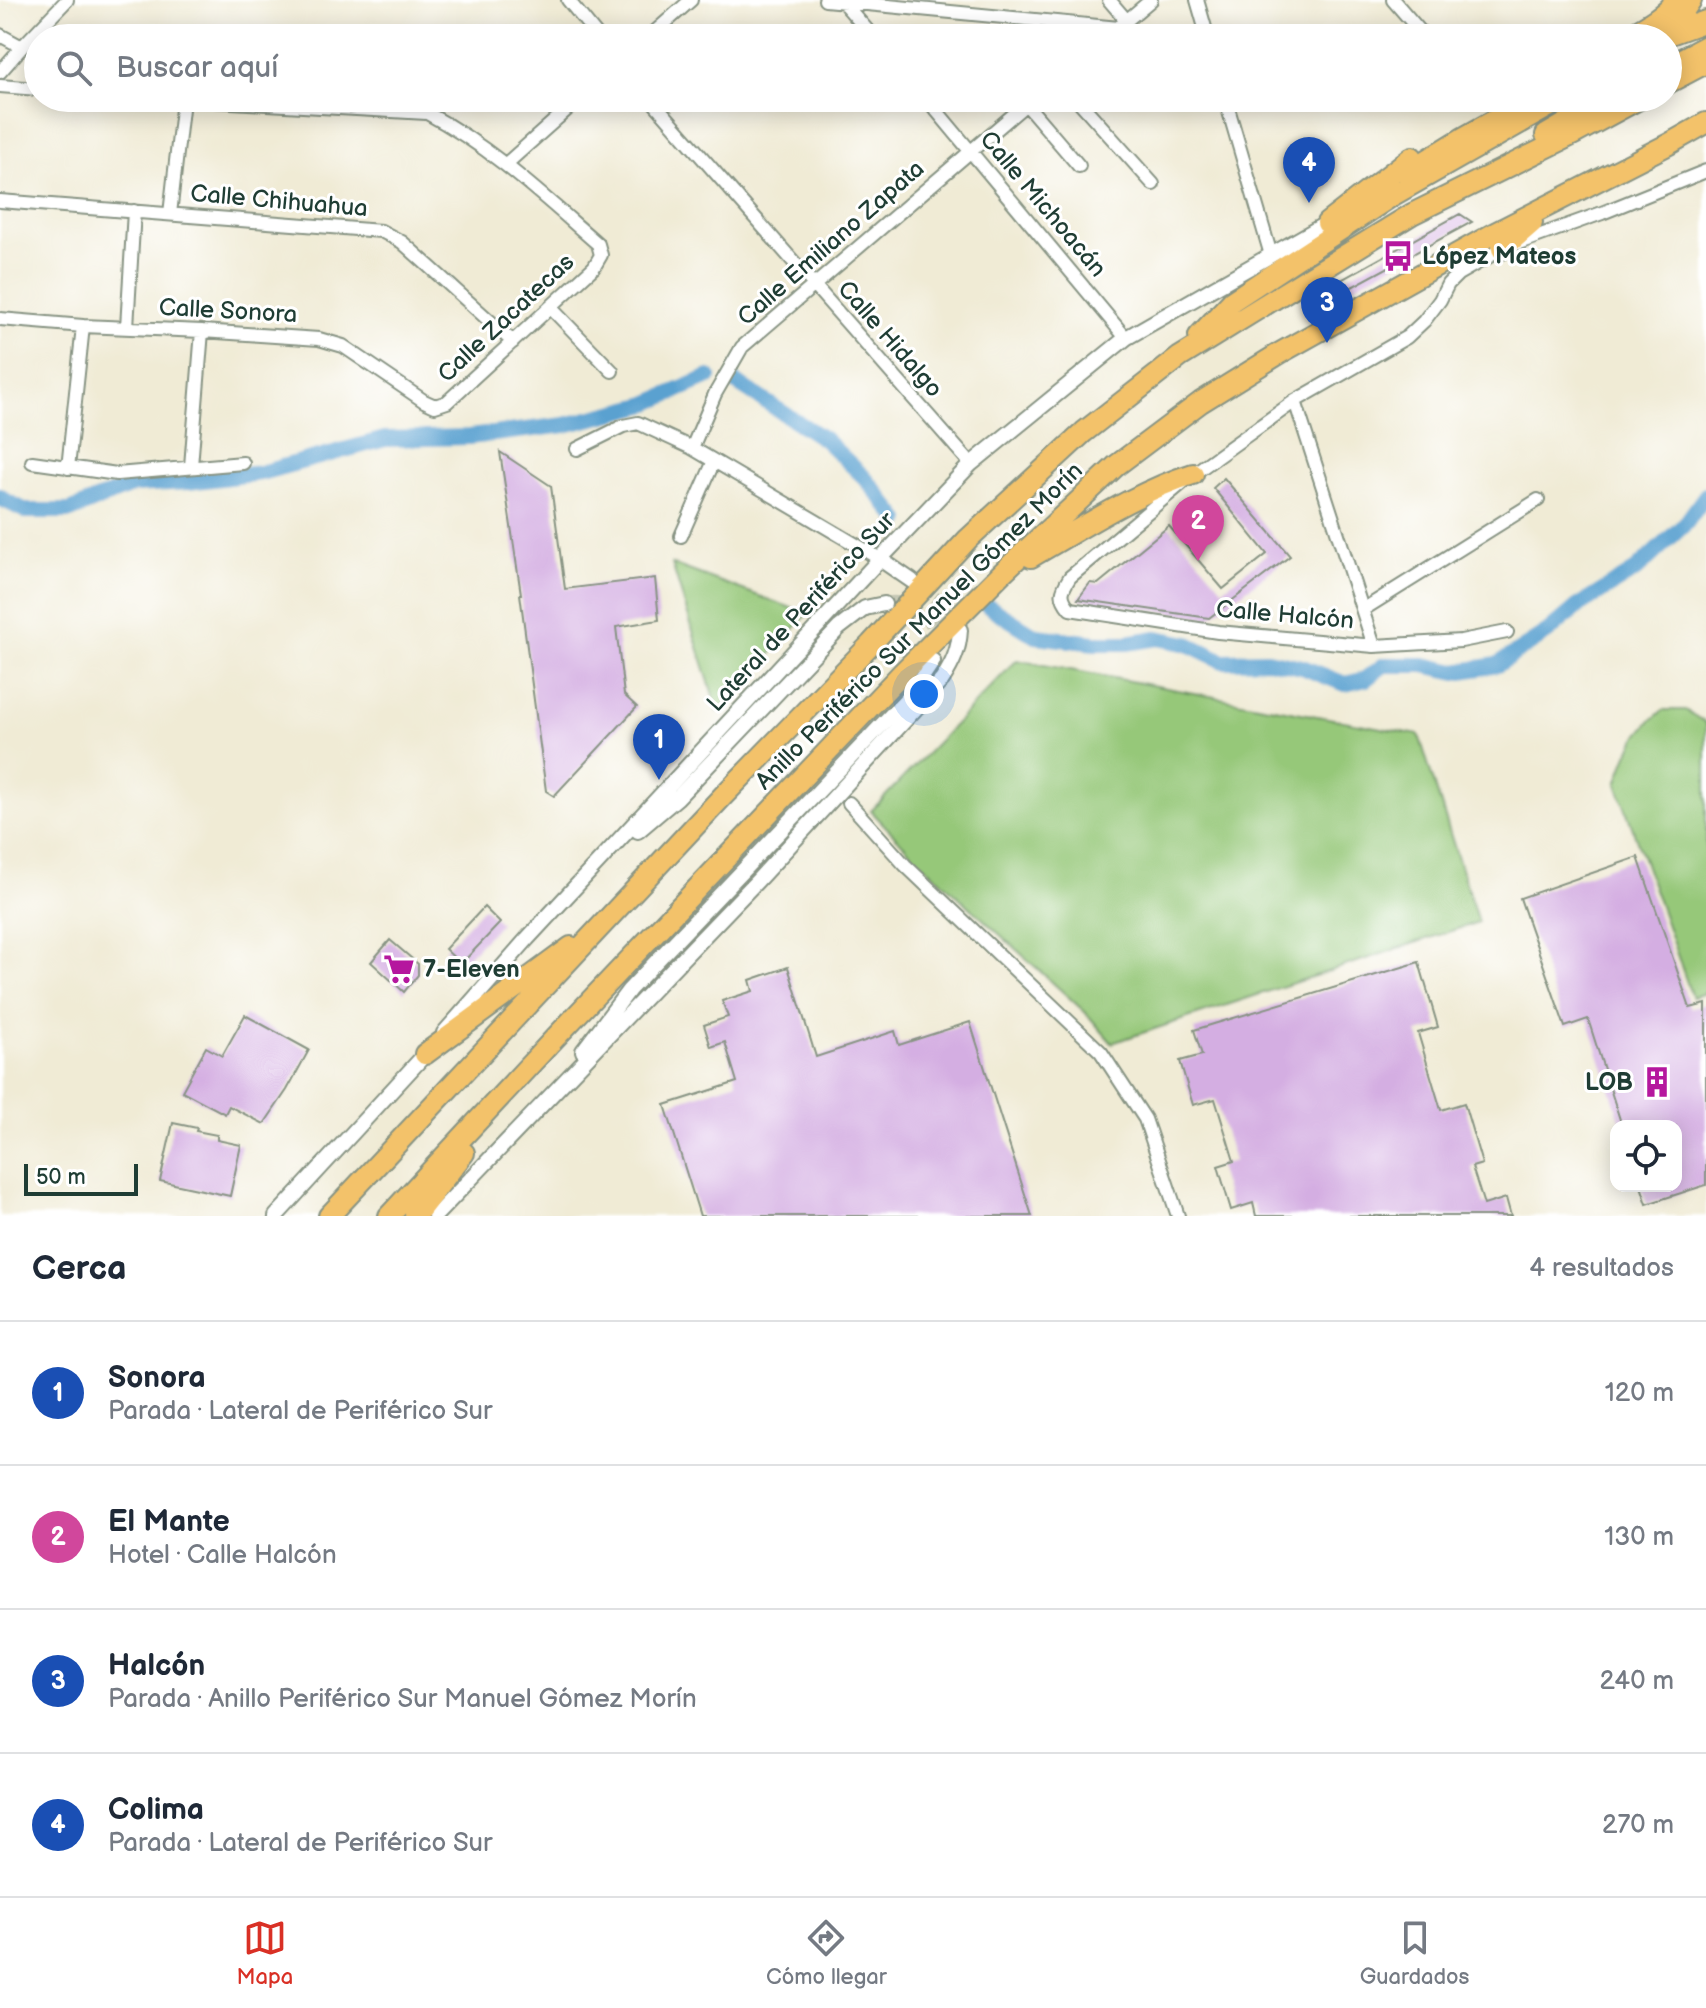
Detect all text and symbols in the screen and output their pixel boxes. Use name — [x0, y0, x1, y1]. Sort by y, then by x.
search box — [24, 24, 1682, 112]
icon: search — [52, 46, 96, 90]
text: Buscar aquí — [116, 50, 278, 86]
street label: Calle Michoacán — [974, 125, 1112, 283]
pin: 4 — [1283, 137, 1335, 203]
street label: Calle Emiliano Zapata — [732, 154, 930, 332]
street label: Calle Chihuahua — [189, 179, 369, 223]
bus stop icon: López Mateos — [1381, 239, 1415, 273]
place label: López Mateos — [1422, 242, 1577, 271]
street label: Calle Zacatecas — [432, 247, 580, 389]
street label: Calle Hidalgo — [831, 275, 949, 403]
pin: 3 — [1301, 277, 1353, 343]
street label: Calle Sonora — [158, 293, 298, 329]
street label: Anillo Periférico Sur Manuel Gómez Morín — [749, 456, 1089, 796]
pin: 2 — [1172, 495, 1224, 561]
street label: Lateral de Periférico Sur — [701, 506, 901, 718]
street label: Calle Halcón — [1215, 595, 1355, 635]
your location — [904, 674, 944, 714]
pin: 1 — [633, 714, 685, 780]
supermarket icon: 7-Eleven — [382, 952, 416, 986]
place label: 7-Eleven — [423, 955, 520, 984]
building icon: LOB — [1640, 1065, 1674, 1099]
place label: LOB — [1585, 1068, 1633, 1097]
map controls — [1610, 1120, 1682, 1192]
button: locate — [1610, 1120, 1682, 1192]
scale bar — [24, 1160, 138, 1196]
text: 50 m — [36, 1164, 86, 1191]
text: Cerca — [32, 1248, 127, 1289]
text: 4 resultados — [1529, 1253, 1674, 1284]
text: Sonora — [108, 1360, 206, 1396]
text: 1 — [53, 1378, 63, 1409]
text: 120 m — [1605, 1378, 1674, 1409]
text: Parada · Lateral de Periférico Sur — [108, 1396, 493, 1427]
text: El Mante — [108, 1504, 230, 1540]
text: 2 — [50, 1522, 66, 1553]
text: 130 m — [1604, 1522, 1674, 1553]
text: Hotel · Calle Halcón — [108, 1540, 337, 1571]
text: Halcón — [108, 1648, 205, 1684]
text: 3 — [50, 1666, 66, 1697]
text: 240 m — [1599, 1666, 1674, 1697]
text: Parada · Anillo Periférico Sur Manuel Gómez Morín — [108, 1684, 697, 1715]
text: Colima — [108, 1792, 204, 1828]
text: 4 — [50, 1810, 66, 1841]
text: 270 m — [1602, 1810, 1674, 1841]
text: Parada · Lateral de Periférico Sur — [108, 1828, 493, 1859]
tab: Mapa — [236, 1916, 293, 1991]
tab: Cómo llegar — [766, 1916, 887, 1991]
tab: Guardados — [1360, 1916, 1470, 1991]

